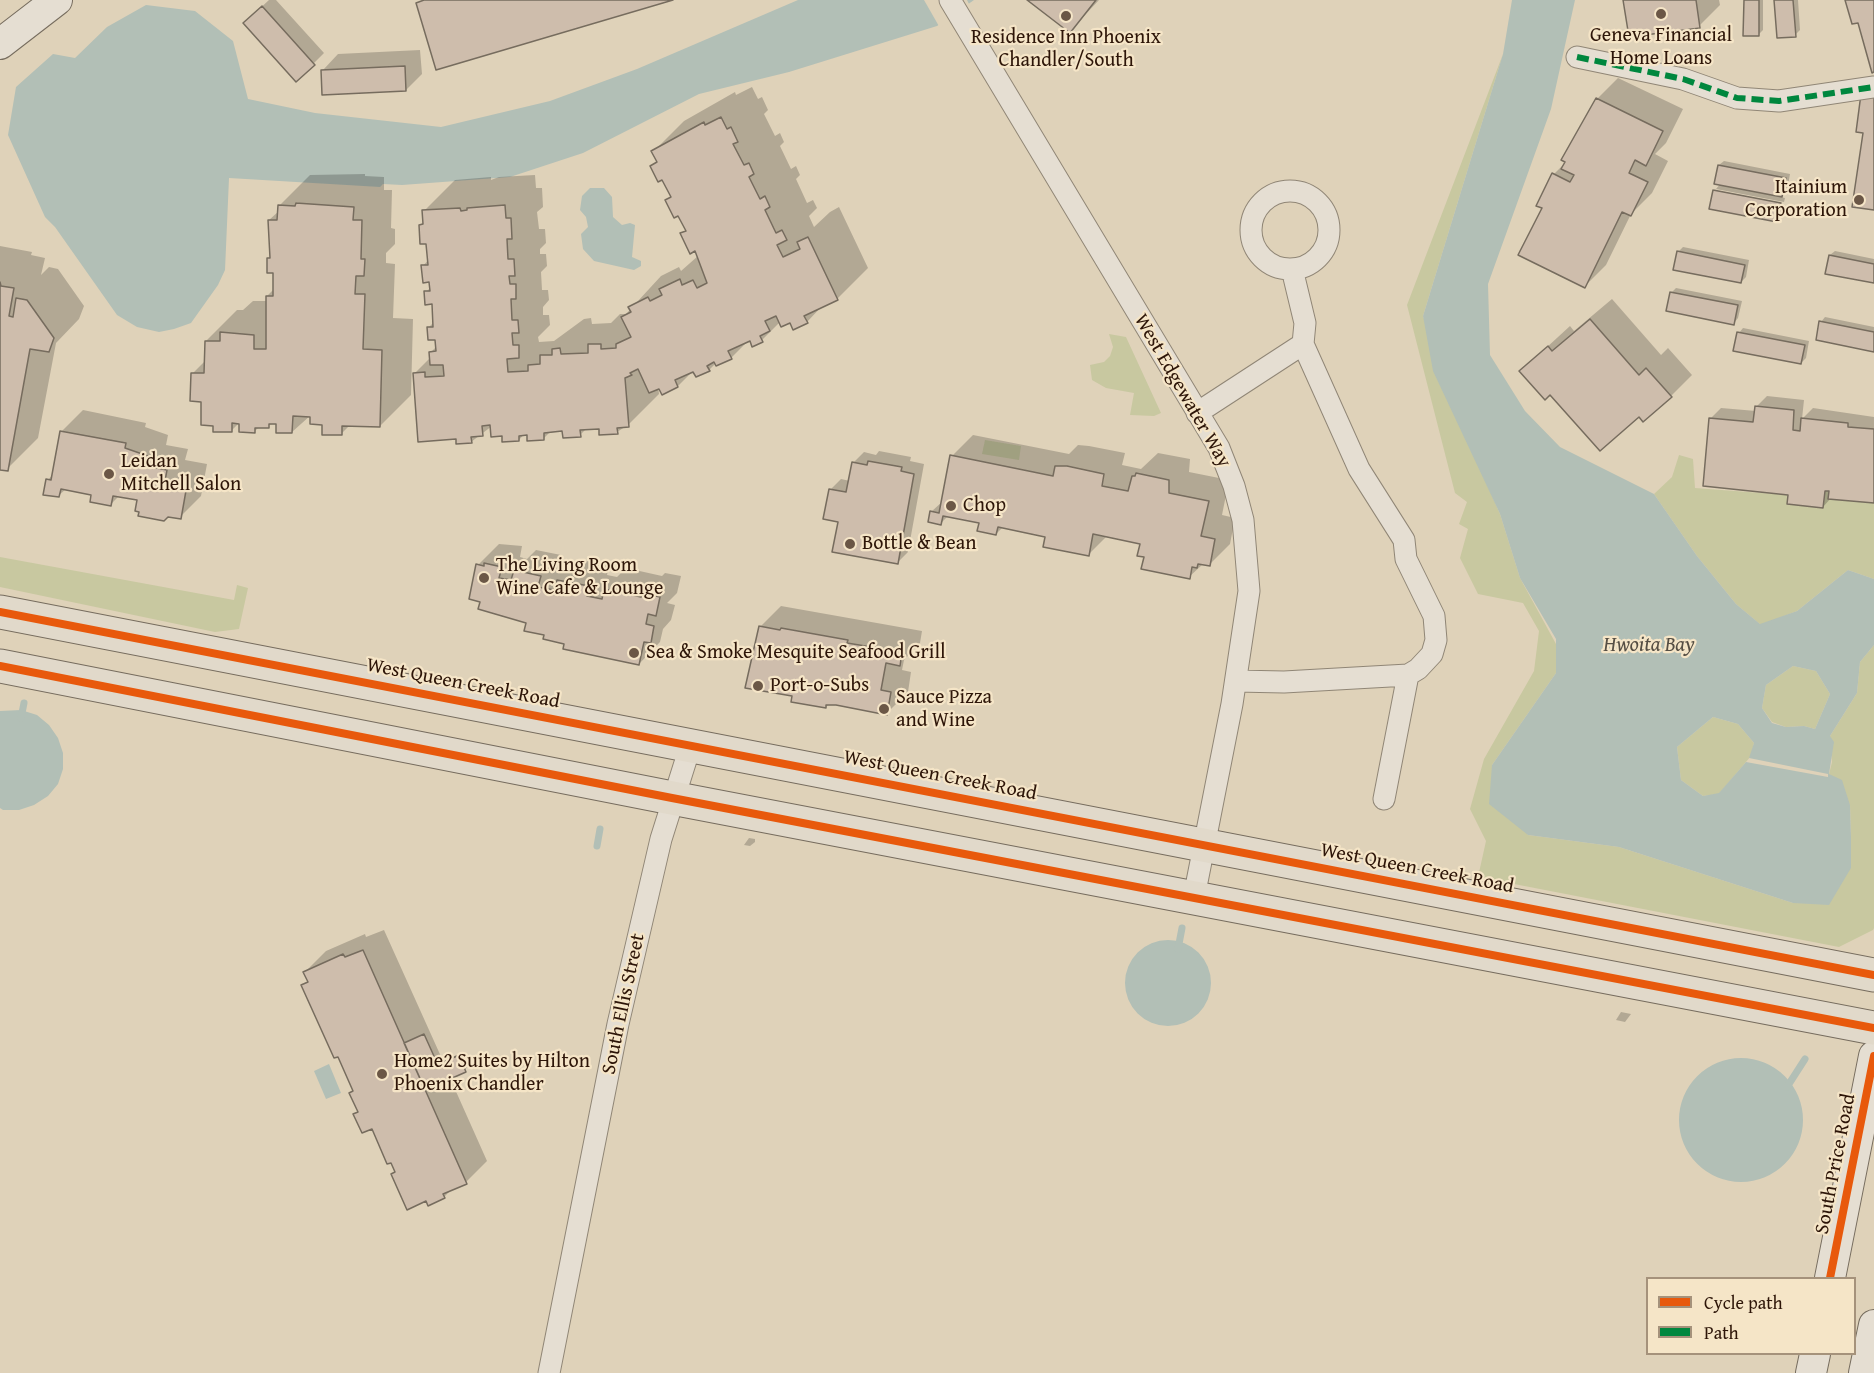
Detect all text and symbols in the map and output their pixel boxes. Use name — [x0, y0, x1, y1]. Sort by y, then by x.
marker: Geneva Financial Home Loans — [1654, 7, 1668, 21]
marker: Residence Inn Phoenix Chandler/South — [1059, 9, 1073, 23]
place label: Geneva Financial Home Loans — [1590, 24, 1732, 71]
place label: Residence Inn Phoenix Chandler/South — [971, 26, 1161, 73]
place label: Itainium Corporation — [1745, 176, 1847, 223]
marker: Itainium Corporation — [1852, 193, 1866, 207]
street label: West Edgewater Way — [1128, 310, 1236, 472]
place label: Leidan Mitchell Salon — [121, 450, 241, 497]
marker: Leidan Mitchell Salon — [102, 467, 116, 481]
place label: Chop — [963, 494, 1006, 518]
marker: Chop — [944, 499, 958, 513]
place label: Bottle & Bean — [862, 532, 976, 556]
marker: Bottle & Bean — [843, 537, 857, 551]
place label: The Living Room Wine Cafe & Lounge — [496, 554, 663, 601]
marker: The Living Room Wine Cafe & Lounge — [477, 571, 491, 585]
water label: Hwoita Bay — [1603, 633, 1695, 659]
place label: Sea & Smoke Mesquite Seafood Grill — [646, 641, 946, 665]
marker: Sea & Smoke Mesquite Seafood Grill — [627, 646, 641, 660]
street label: West Queen Creek Road — [364, 653, 562, 715]
place label: Port-o-Subs — [770, 674, 869, 698]
marker: Port-o-Subs — [751, 679, 765, 693]
place label: Sauce Pizza and Wine — [896, 686, 992, 733]
marker: Sauce Pizza and Wine — [877, 702, 891, 716]
street label: West Queen Creek Road — [841, 745, 1039, 807]
street label: West Queen Creek Road — [1318, 838, 1516, 900]
street label: South Ellis Street — [597, 931, 651, 1077]
place label: Home2 Suites by Hilton Phoenix Chandler — [394, 1050, 590, 1097]
marker: Home2 Suites by Hilton Phoenix Chandler — [375, 1067, 389, 1081]
street label: South Price Road — [1811, 1092, 1861, 1236]
legend — [1646, 1277, 1856, 1355]
text: Cycle path — [1704, 1289, 1783, 1316]
text: Path — [1704, 1319, 1739, 1346]

